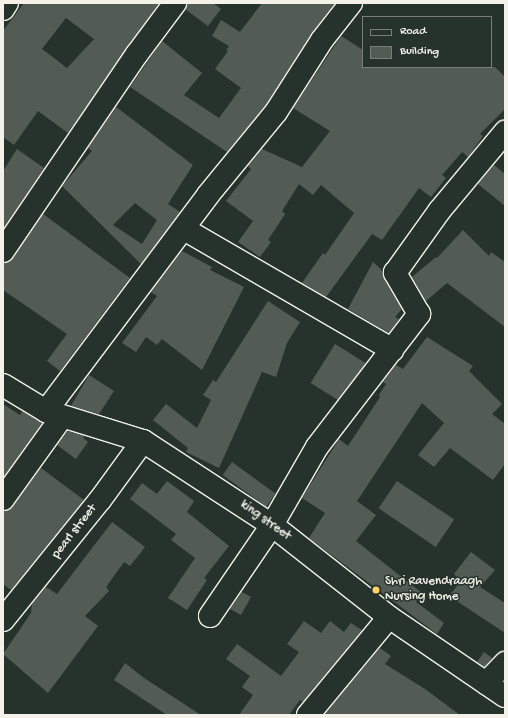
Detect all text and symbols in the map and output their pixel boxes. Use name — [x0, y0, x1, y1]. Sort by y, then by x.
legend — [362, 16, 492, 68]
text: Road — [400, 25, 426, 39]
text: Building — [400, 45, 439, 59]
street label: king street — [236, 498, 294, 544]
street label: pearl street — [49, 502, 101, 562]
place label: Shri Ravendraagh Nursing Home — [385, 575, 482, 606]
marker: Shri Ravendraagh Nursing Home — [370, 584, 382, 596]

